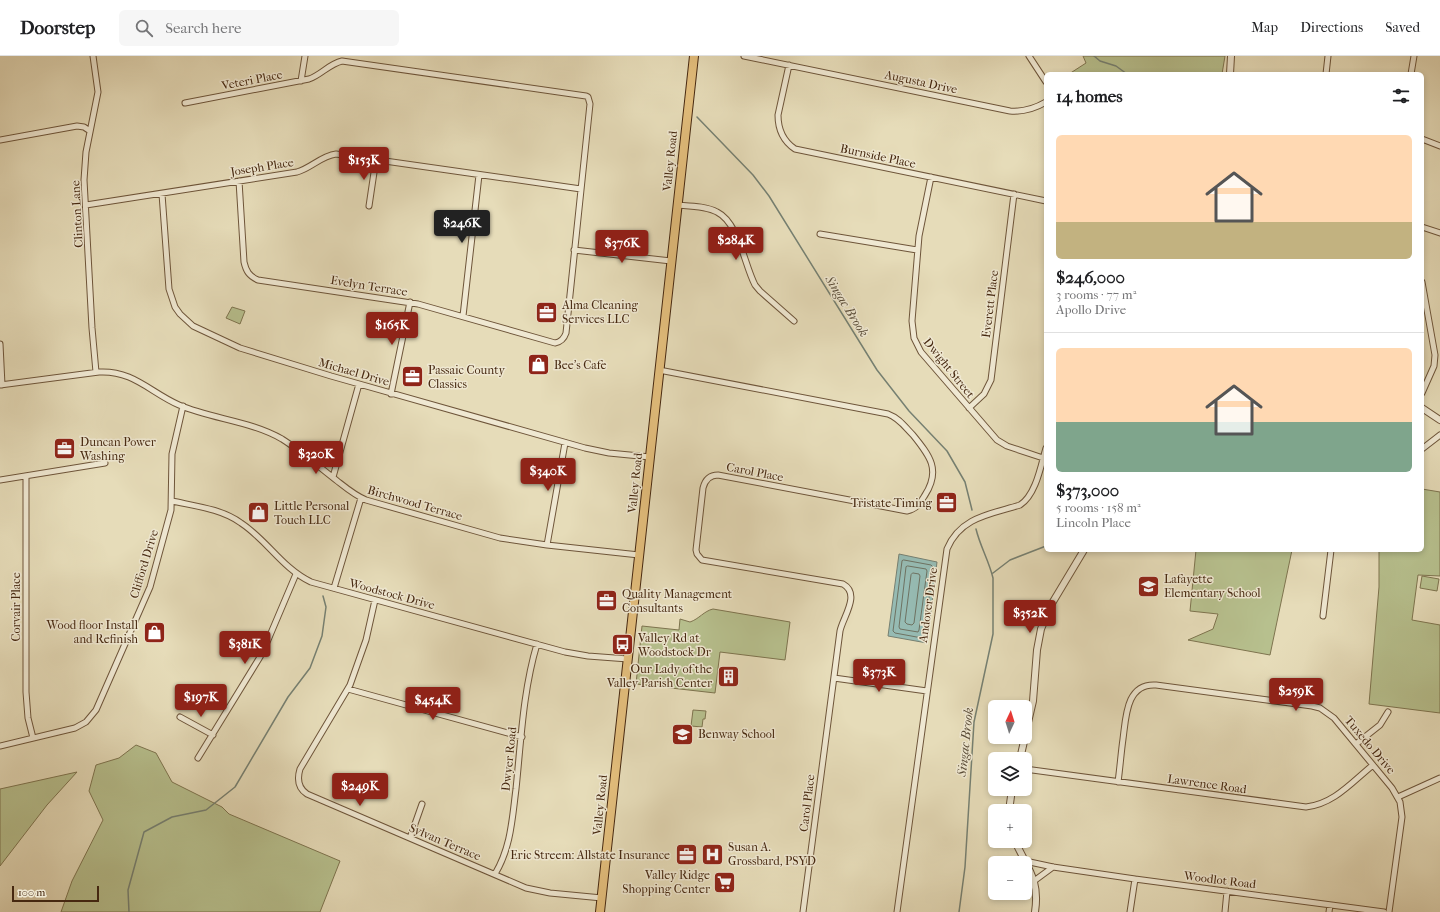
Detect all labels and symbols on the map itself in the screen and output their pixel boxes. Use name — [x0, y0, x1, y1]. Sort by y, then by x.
street label: Veteri Place — [219, 67, 284, 93]
street label: Augusta Drive — [882, 67, 959, 97]
street label: Valley Road — [660, 130, 680, 193]
street label: Burnside Place — [839, 141, 917, 171]
pin: $153K — [336, 147, 392, 181]
street label: Joseph Place — [228, 155, 295, 179]
street label: Clinton Lane — [68, 180, 86, 248]
pin: $246K — [434, 210, 490, 244]
pin: $284K — [708, 227, 764, 261]
pin: $376K — [594, 230, 650, 264]
street label: Everett Place — [979, 269, 1001, 339]
water label: Singac Brook — [822, 272, 872, 339]
street label: Evelyn Terrace — [330, 273, 409, 299]
place label: Alma Cleaning Services LLC — [561, 298, 638, 326]
office icon: Alma Cleaning Services LLC — [533, 299, 559, 325]
pin: $165K — [364, 312, 420, 346]
street label: Dwight Street — [921, 335, 978, 401]
shop icon: Bee's Cafe — [526, 352, 552, 378]
street label: Michael Drive — [317, 355, 391, 389]
place label: Bee's Cafe — [554, 358, 607, 372]
place label: Passaic County Classics — [428, 363, 505, 391]
office icon: Passaic County Classics — [400, 364, 426, 390]
place label: Duncan Power Washing — [79, 435, 157, 463]
office icon: Duncan Power Washing — [52, 436, 78, 462]
pin: $320K — [288, 441, 344, 475]
street label: Valley Road — [625, 452, 645, 515]
pin: $340K — [520, 458, 576, 492]
street label: Carol Place — [725, 460, 785, 484]
street label: Birchwood Terrace — [366, 483, 464, 523]
office icon: Tristate Timing — [934, 490, 960, 516]
place label: Tristate Timing — [851, 496, 933, 510]
place label: Little Personal Touch LLC — [274, 499, 350, 527]
shop icon: Little Personal Touch LLC — [245, 500, 271, 526]
street label: Clifford Drive — [127, 528, 161, 600]
street label: Andover Drive — [916, 566, 940, 644]
street label: Corvair Place — [9, 572, 23, 642]
place label: Lafayette Elementary School — [1164, 572, 1261, 600]
school or university icon: Lafayette Elementary School — [1136, 573, 1162, 599]
street label: Woodstock Drive — [347, 576, 436, 612]
place label: Quality Management Consultants — [622, 587, 733, 615]
office icon: Quality Management Consultants — [594, 588, 620, 614]
pin: $352K — [1002, 600, 1058, 634]
place label: Wood floor Install and Refinish — [46, 618, 139, 646]
shop icon: Wood floor Install and Refinish — [141, 619, 167, 645]
pin: $381K — [217, 631, 273, 665]
place label: Valley Rd at Woodstock Dr — [637, 631, 712, 659]
bus stop icon: Valley Rd at Woodstock Dr — [609, 632, 635, 658]
pin: $373K — [851, 659, 907, 693]
place label: Our Lady of the Valley Parish Center — [606, 662, 713, 690]
building icon: Our Lady of the Valley Parish Center — [715, 663, 741, 689]
pin: $259K — [1268, 678, 1324, 712]
pin: $197K — [173, 684, 229, 718]
pin: $454K — [405, 687, 461, 721]
north arrow — [988, 700, 1032, 744]
water label: Singac Brook — [954, 707, 976, 778]
street label: Tuxedo Drive — [1342, 713, 1398, 777]
school or university icon: Benway School — [669, 721, 695, 747]
street label: Dwyer Road — [499, 726, 519, 792]
place label: Benway School — [698, 727, 776, 741]
street label: Lawrence Road — [1166, 772, 1248, 797]
pin: $249K — [332, 773, 388, 807]
street label: Carol Place — [797, 773, 817, 833]
street label: Valley Road — [590, 774, 610, 837]
street label: Sylvan Terrace — [407, 821, 483, 863]
place label: Susan A. Grossbard, PSYD — [728, 840, 816, 868]
hospital icon: Susan A. Grossbard, PSYD — [700, 841, 726, 867]
office icon: Eric Streem: Allstate Insurance — [673, 842, 699, 868]
place label: Eric Streem: Allstate Insurance — [510, 848, 670, 862]
place label: Valley Ridge Shopping Center — [622, 868, 711, 896]
supermarket icon: Valley Ridge Shopping Center — [712, 869, 738, 895]
street label: Woodlot Road — [1182, 869, 1257, 891]
scale bar — [12, 884, 99, 903]

